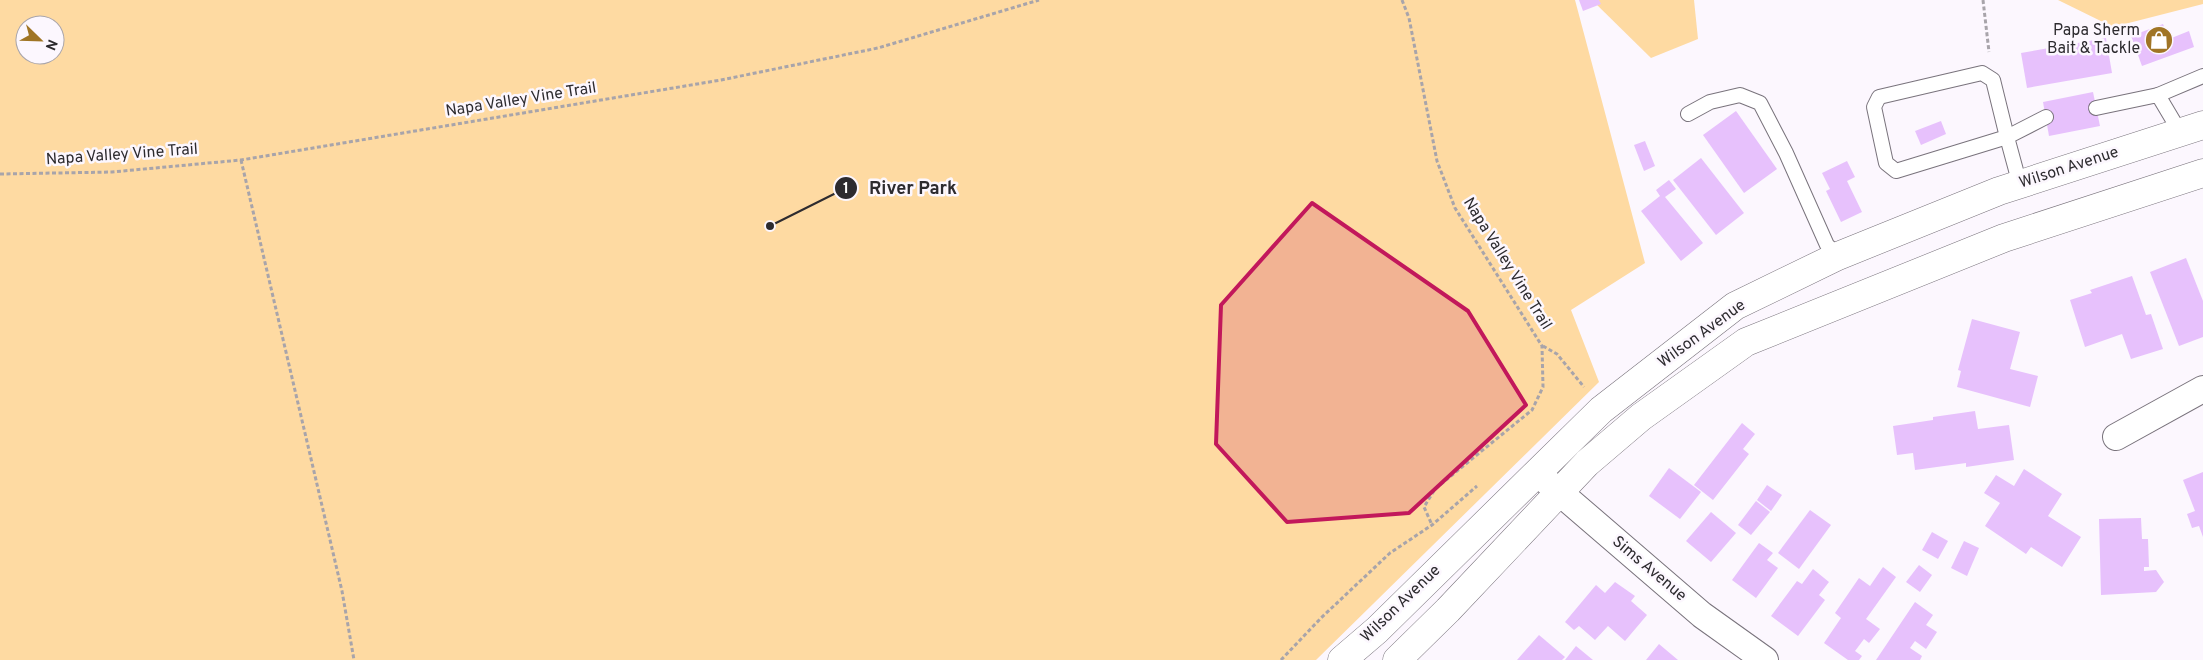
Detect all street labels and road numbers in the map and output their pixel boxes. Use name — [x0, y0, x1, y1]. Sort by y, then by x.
street label: Napa Valley Vine Trail — [444, 78, 598, 122]
street label: Napa Valley Vine Trail — [45, 140, 199, 170]
street label: Wilson Avenue — [2017, 142, 2121, 194]
street label: Napa Valley Vine Trail — [1458, 194, 1556, 334]
street label: Wilson Avenue — [1654, 295, 1750, 373]
street label: Sims Avenue — [1608, 532, 1690, 606]
street label: Wilson Avenue — [1357, 561, 1445, 647]

